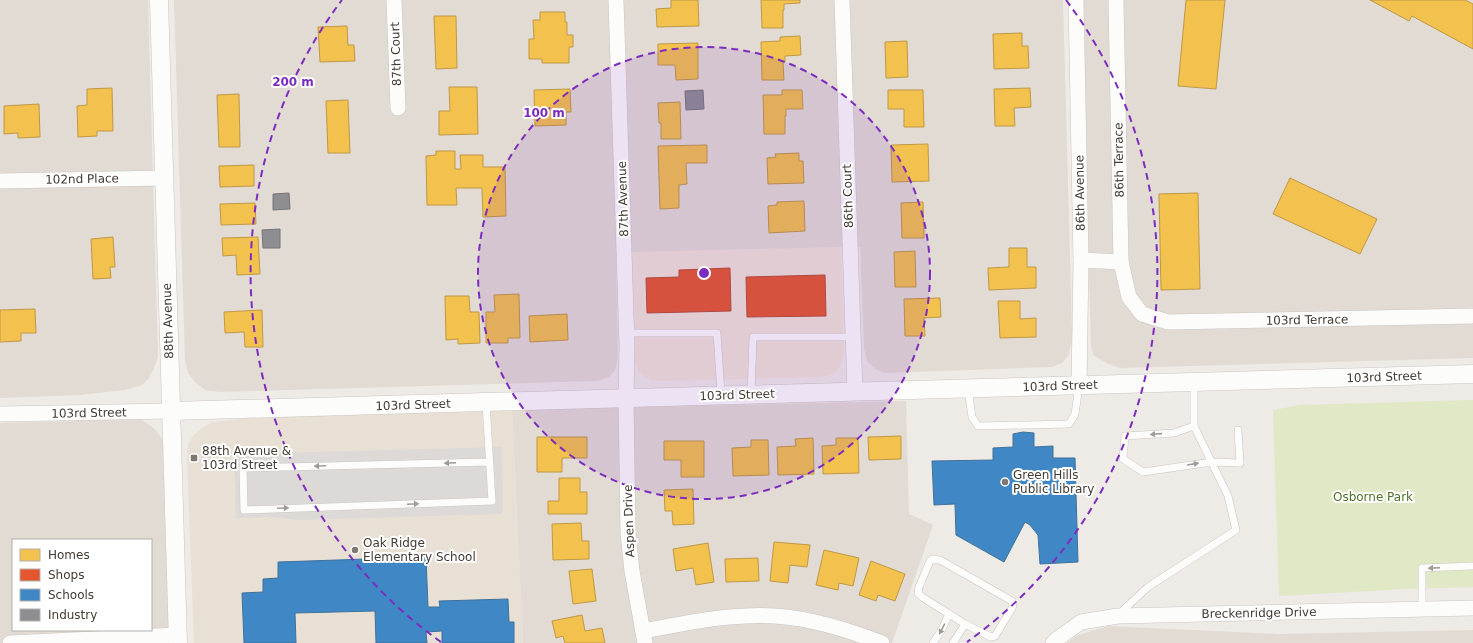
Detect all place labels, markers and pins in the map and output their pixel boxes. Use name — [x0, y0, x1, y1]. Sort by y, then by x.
centre of rings — [697, 266, 711, 280]
place label: 88th Avenue & 103rd Street — [202, 444, 291, 472]
marker: 88th Avenue & 103rd Street — [189, 453, 199, 463]
place label: Green Hills Public Library — [1013, 468, 1094, 496]
marker: Green Hills Public Library — [1000, 477, 1010, 487]
place label: Oak Ridge Elementary School — [363, 536, 476, 564]
marker: Oak Ridge Elementary School — [350, 545, 360, 555]

